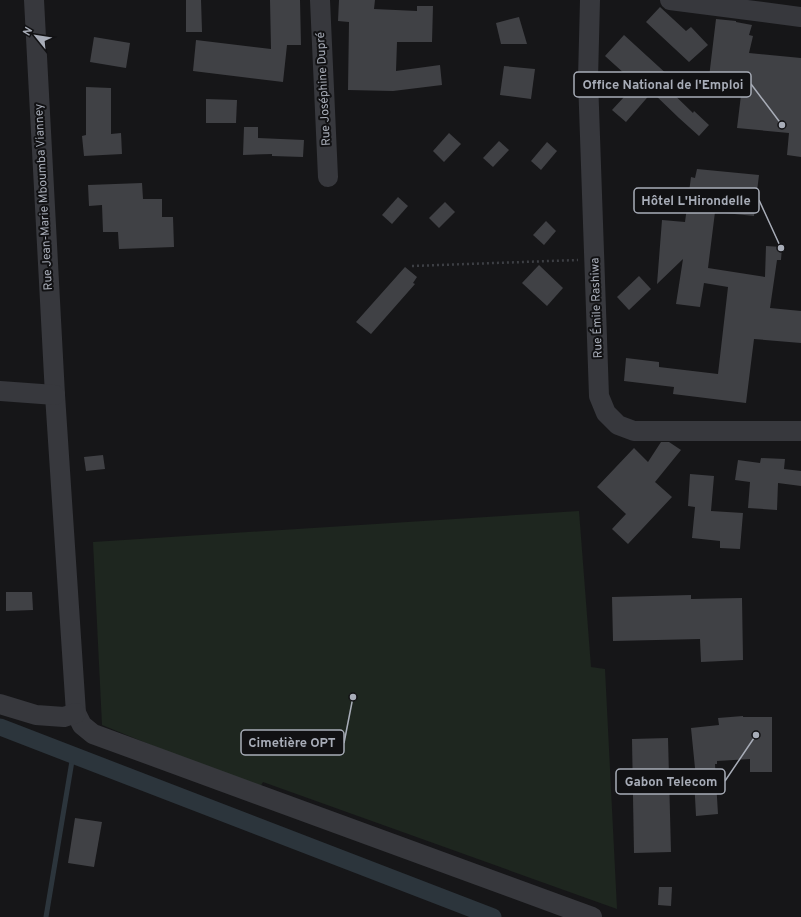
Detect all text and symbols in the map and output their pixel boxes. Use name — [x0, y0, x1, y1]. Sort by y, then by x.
north arrow — [16, 16, 56, 56]
text: N — [20, 25, 36, 38]
street label: Rue Joséphine Dupré — [313, 32, 335, 146]
callout: Office National de l'Emploi — [574, 72, 751, 97]
text: Office National de l'Emploi — [582, 78, 744, 94]
street label: Rue Jean-Marie Mboumba Vianney — [31, 103, 57, 291]
callout: Hôtel L'Hirondelle — [634, 188, 759, 213]
text: Hôtel L'Hirondelle — [641, 194, 751, 210]
street label: Rue Émile Rashiwa — [587, 257, 607, 359]
callout: Cimetière OPT — [241, 730, 344, 755]
text: Cimetière OPT — [248, 736, 336, 752]
callout: Gabon Telecom — [616, 769, 725, 794]
text: Gabon Telecom — [625, 775, 717, 791]

